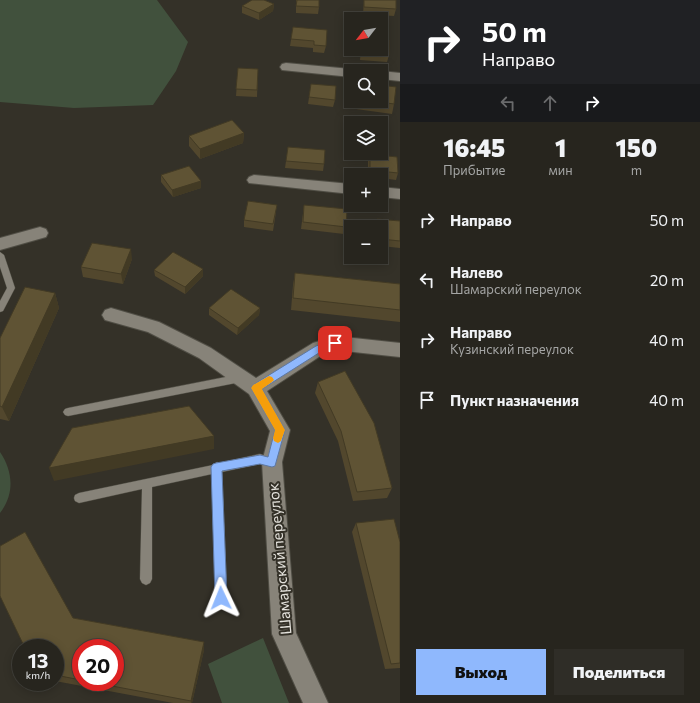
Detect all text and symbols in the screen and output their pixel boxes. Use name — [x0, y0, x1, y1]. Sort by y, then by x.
north arrow — [344, 12, 388, 56]
map controls — [344, 12, 388, 264]
text: 50 m — [482, 14, 547, 48]
icon: right — [416, 16, 468, 68]
text: Направо — [482, 48, 555, 70]
button: search — [344, 64, 388, 108]
icon: left — [497, 92, 519, 114]
icon: ahead — [539, 92, 561, 114]
icon: right — [581, 92, 603, 114]
button: layers — [344, 116, 388, 160]
text: 16:45 — [443, 133, 505, 162]
text: 1 — [555, 133, 566, 162]
text: 150 — [616, 133, 657, 162]
text: Прибытие — [443, 162, 505, 178]
text: мин — [548, 162, 573, 178]
text: m — [631, 162, 642, 178]
button: + — [344, 168, 388, 212]
icon: right — [416, 209, 438, 231]
text: Направо — [450, 211, 512, 229]
text: 50 m — [650, 211, 684, 229]
button: − — [344, 220, 388, 264]
text: Налево — [450, 263, 503, 281]
icon: left — [416, 269, 438, 291]
text: 20 m — [650, 271, 684, 289]
text: Шамарский переулок — [450, 281, 582, 297]
text: Направо — [450, 323, 512, 341]
pin — [318, 326, 352, 360]
icon: right — [416, 329, 438, 351]
text: 40 m — [649, 331, 684, 349]
icon: arrive — [324, 332, 346, 354]
text: Кузинский переулок — [450, 341, 574, 357]
icon: arrive — [416, 389, 438, 411]
text: Пункт назначения — [450, 391, 579, 409]
text: 40 m — [649, 391, 684, 409]
street label: Шамарский переулок — [263, 483, 295, 636]
position arrow — [200, 577, 242, 619]
speed limit sign: 20 — [72, 639, 124, 691]
text: 13 — [28, 648, 48, 672]
button: Выход — [416, 649, 546, 695]
button: Поделиться — [554, 649, 684, 695]
text: km/h — [26, 669, 50, 681]

